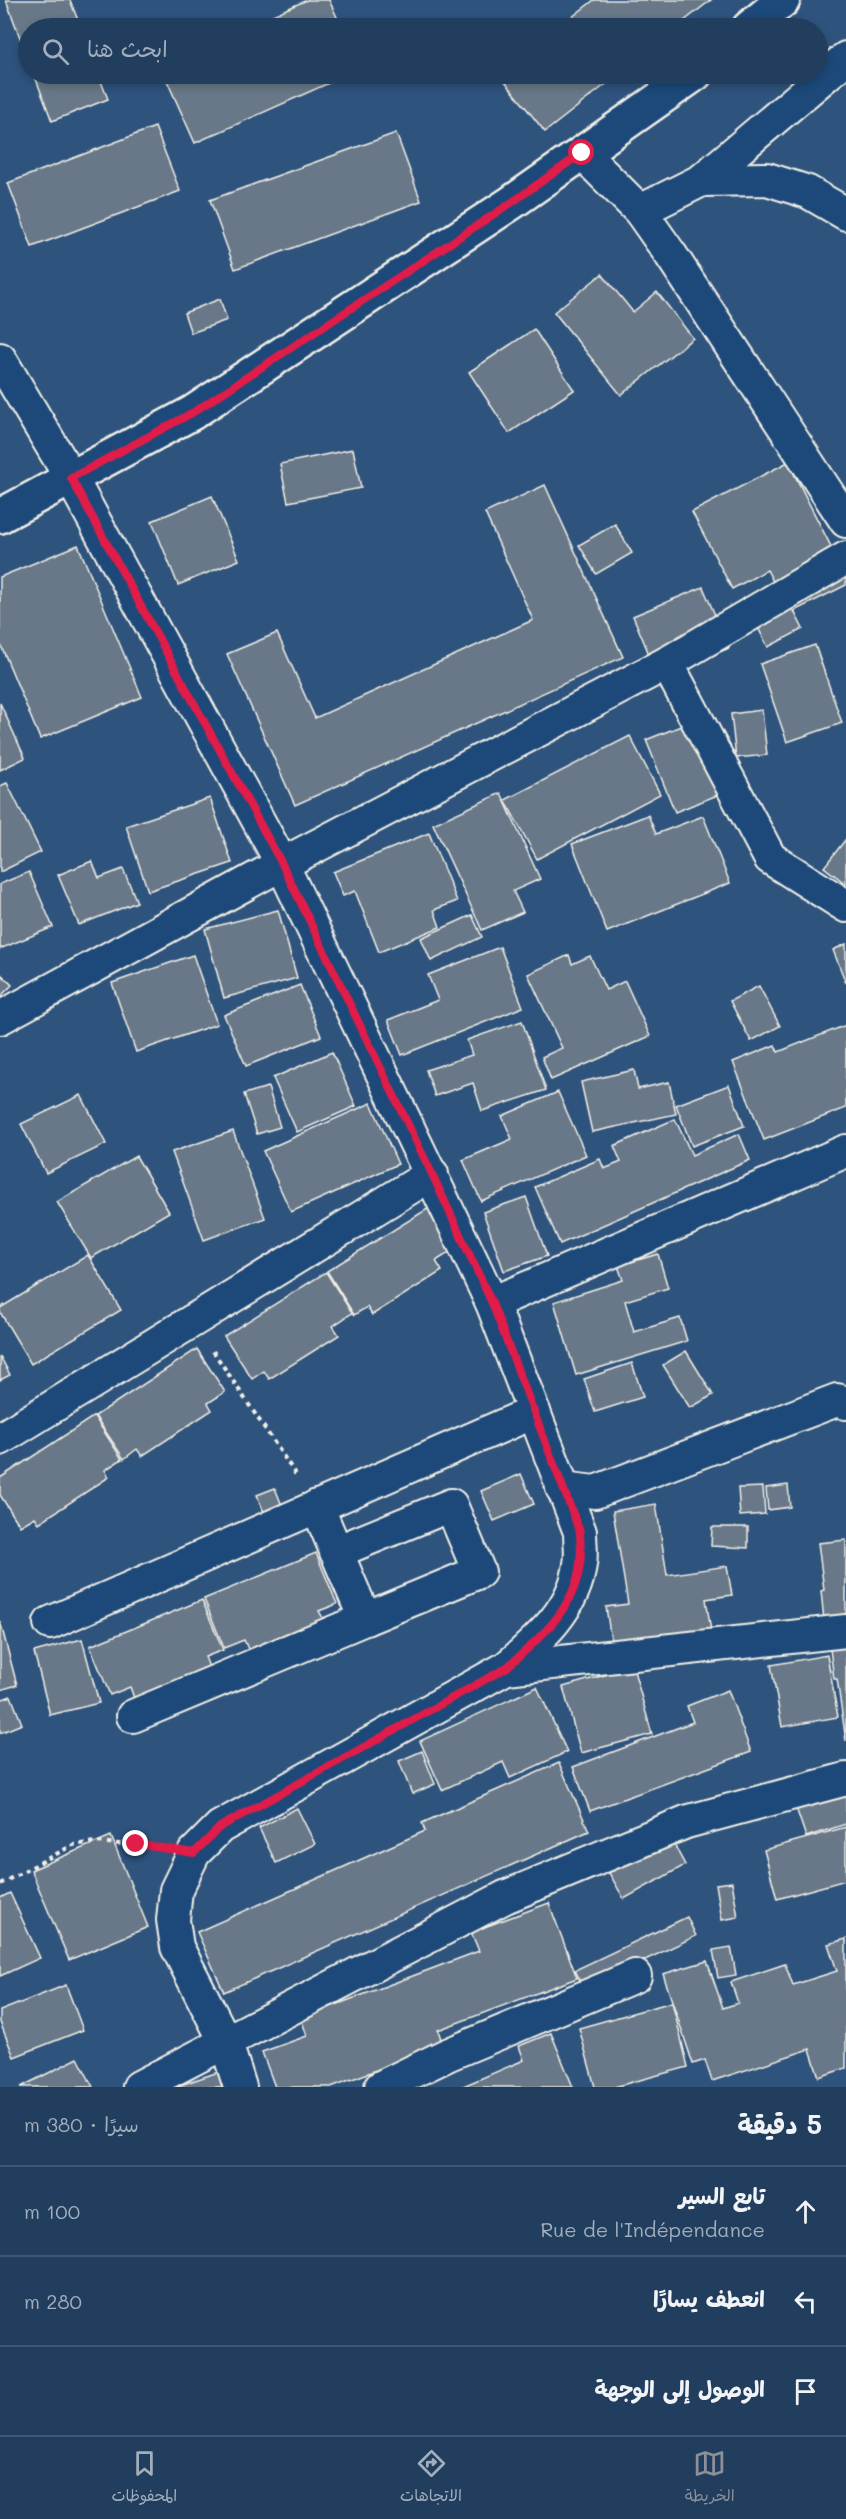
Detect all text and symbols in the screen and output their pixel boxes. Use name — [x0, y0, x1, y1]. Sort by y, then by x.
search box — [18, 18, 828, 84]
text: ابحث هنا — [87, 34, 168, 63]
icon: search — [39, 35, 72, 68]
route start — [568, 139, 594, 165]
route end — [122, 1830, 148, 1856]
text: 5 دقيقة — [737, 2107, 822, 2141]
text: سيرًا · 380 m — [24, 2111, 139, 2137]
text: تابع السير — [679, 2181, 765, 2210]
icon: ahead — [789, 2195, 822, 2228]
text: 100 m — [24, 2198, 80, 2224]
text: Rue de l'Indépendance — [541, 2216, 765, 2242]
text: انعطف يسارًا — [653, 2284, 765, 2313]
icon: left — [789, 2285, 822, 2318]
text: 280 m — [24, 2288, 82, 2314]
text: الوصول إلى الوجهة — [594, 2374, 765, 2403]
icon: arrive — [789, 2375, 822, 2408]
tab: المحفوظات — [111, 2447, 177, 2510]
tab: الاتجاهات — [400, 2447, 462, 2510]
tab: الخريطة — [685, 2447, 735, 2510]

